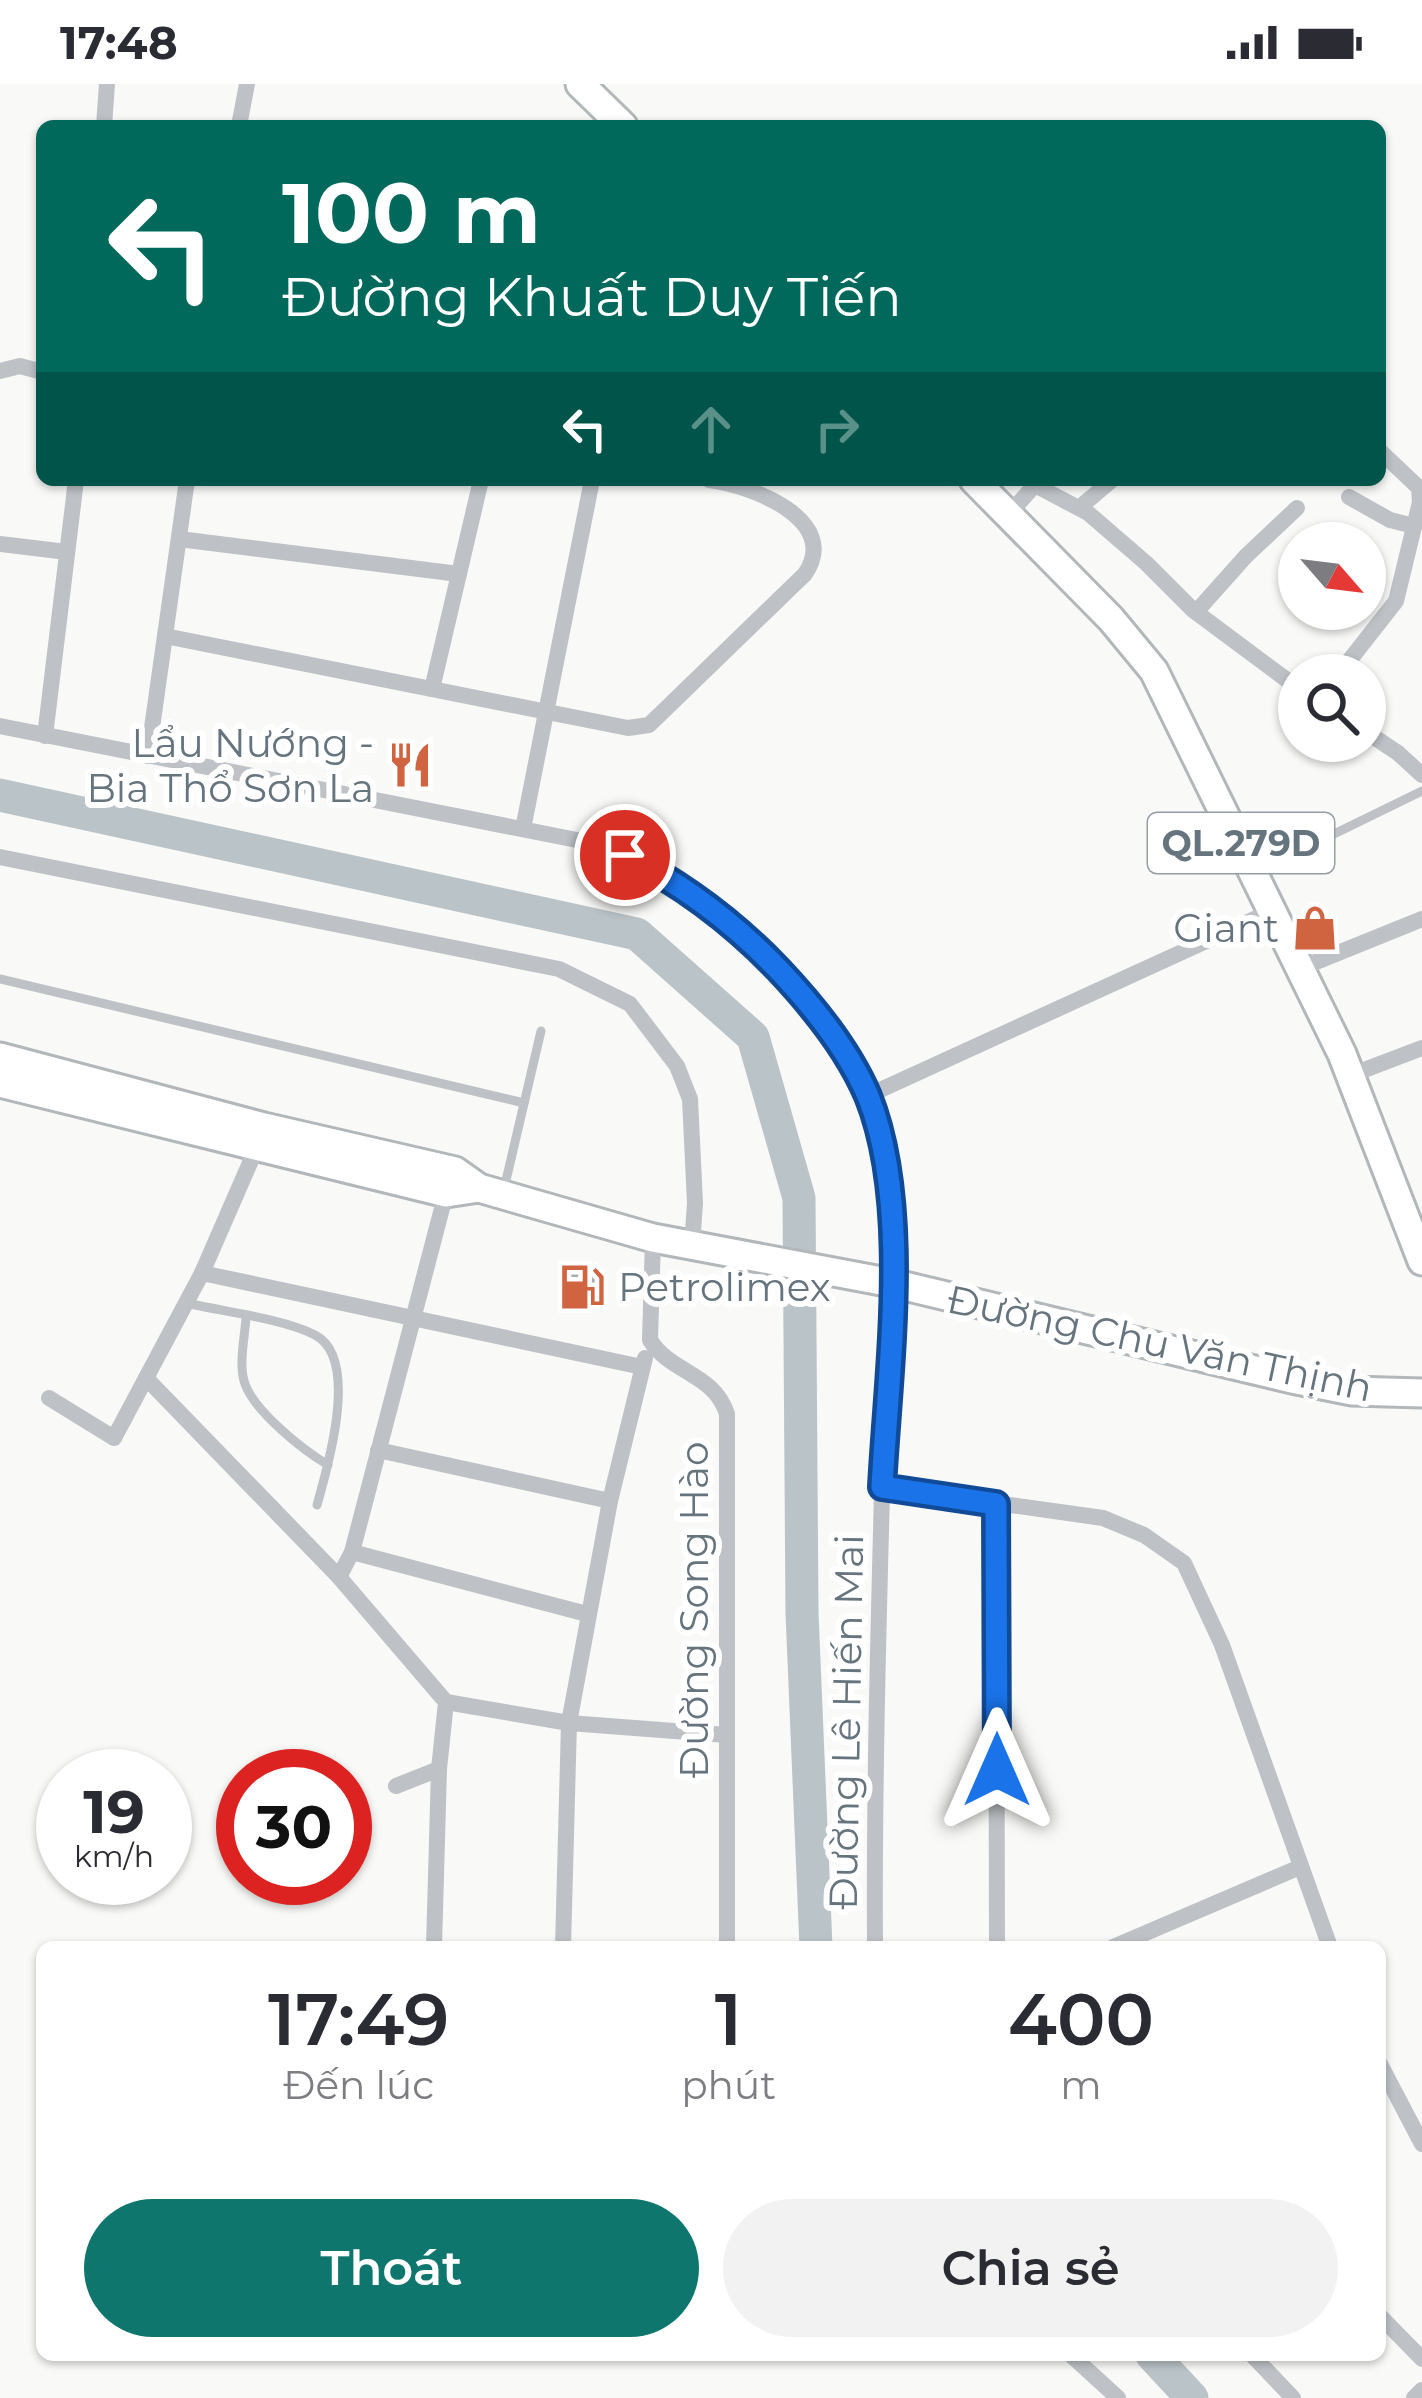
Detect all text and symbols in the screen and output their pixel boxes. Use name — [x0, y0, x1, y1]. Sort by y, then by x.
text: 17:48 — [60, 15, 178, 70]
text: 100 m — [282, 162, 541, 264]
icon: left — [84, 168, 240, 324]
text: Đường Khuất Duy Tiến — [282, 264, 902, 330]
icon: left — [552, 396, 618, 462]
icon: ahead — [678, 396, 744, 462]
icon: right — [804, 396, 870, 462]
north arrow — [1278, 522, 1386, 630]
map controls — [1278, 522, 1386, 762]
button: search — [1278, 654, 1386, 762]
place label: Lẩu Nướng - Bia Thổ Sơn La — [86, 719, 374, 812]
restaurant icon: Lẩu Nướng - Bia Thổ Sơn La — [385, 740, 435, 790]
pin — [574, 804, 676, 906]
road number: QL.279D — [1148, 813, 1334, 873]
icon: arrive — [592, 822, 658, 888]
shop icon: Giant — [1290, 903, 1340, 953]
place label: Giant — [1173, 904, 1279, 952]
fuel station icon: Petrolimex — [557, 1262, 607, 1312]
place label: Petrolimex — [618, 1263, 831, 1311]
street label: Đường Chu Văn Thịnh — [943, 1275, 1377, 1411]
street label: Đường Song Hào — [670, 1442, 718, 1778]
street label: Đường Lê Hiến Mai — [819, 1534, 873, 1910]
position arrow — [934, 1707, 1060, 1833]
speed limit sign: 30 — [216, 1749, 372, 1905]
text: 19 — [83, 1775, 145, 1848]
text: km/h — [74, 1838, 154, 1875]
text: 17:49 — [268, 1975, 449, 2063]
text: 1 — [715, 1975, 742, 2063]
text: 400 — [1008, 1975, 1154, 2063]
text: Đến lúc — [283, 2061, 434, 2109]
text: phút — [681, 2061, 776, 2109]
text: m — [1060, 2061, 1102, 2109]
button: Thoát — [84, 2199, 699, 2337]
button: Chia sẻ — [723, 2199, 1338, 2337]

